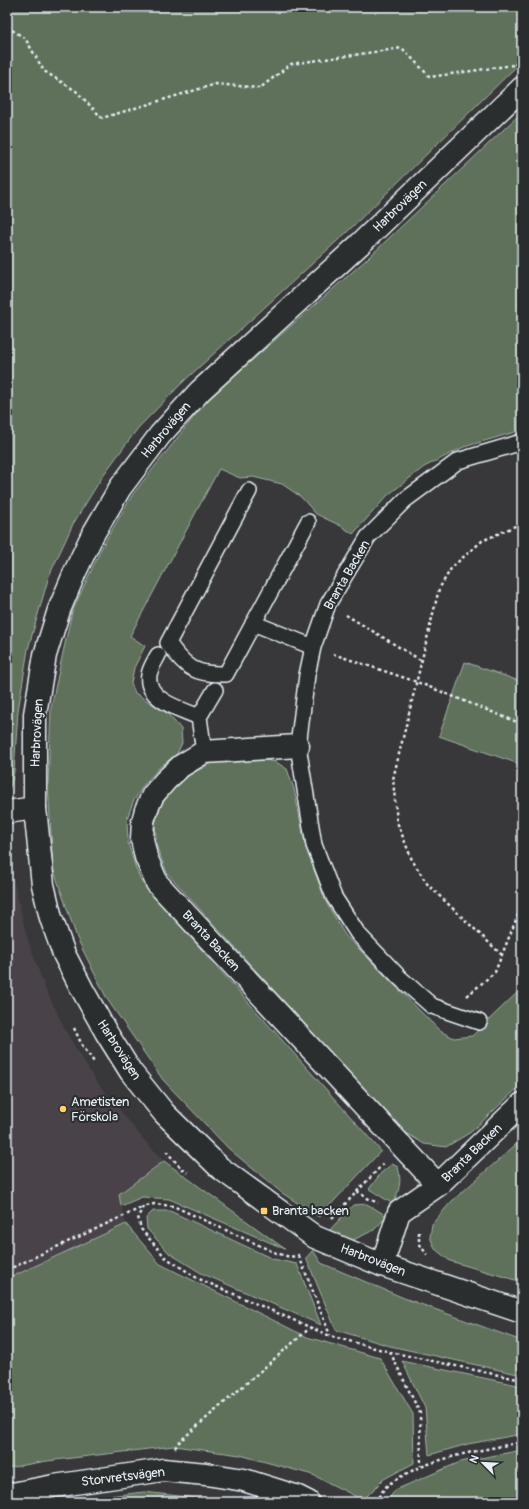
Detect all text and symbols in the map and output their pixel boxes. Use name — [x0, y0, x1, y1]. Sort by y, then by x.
street label: Harbrovägen — [370, 176, 430, 236]
street label: Harbrovägen — [138, 399, 194, 461]
street label: Branta Backen — [321, 537, 373, 613]
street label: Harbrovägen — [27, 698, 47, 768]
street label: Branta Backen — [179, 907, 243, 975]
street label: Harbrovägen — [94, 1017, 144, 1083]
place label: Ametisten Förskola — [71, 1094, 129, 1125]
marker: Ametisten Förskola — [58, 1104, 68, 1114]
street label: Branta Backen — [438, 1120, 506, 1186]
place label: Branta backen — [272, 1203, 349, 1219]
marker: Branta backen — [259, 1206, 269, 1216]
street label: Harbrovägen — [338, 1240, 408, 1280]
north arrow — [463, 1443, 503, 1483]
text: N — [467, 1453, 482, 1465]
street label: Storvretsvägen — [80, 1464, 166, 1490]

